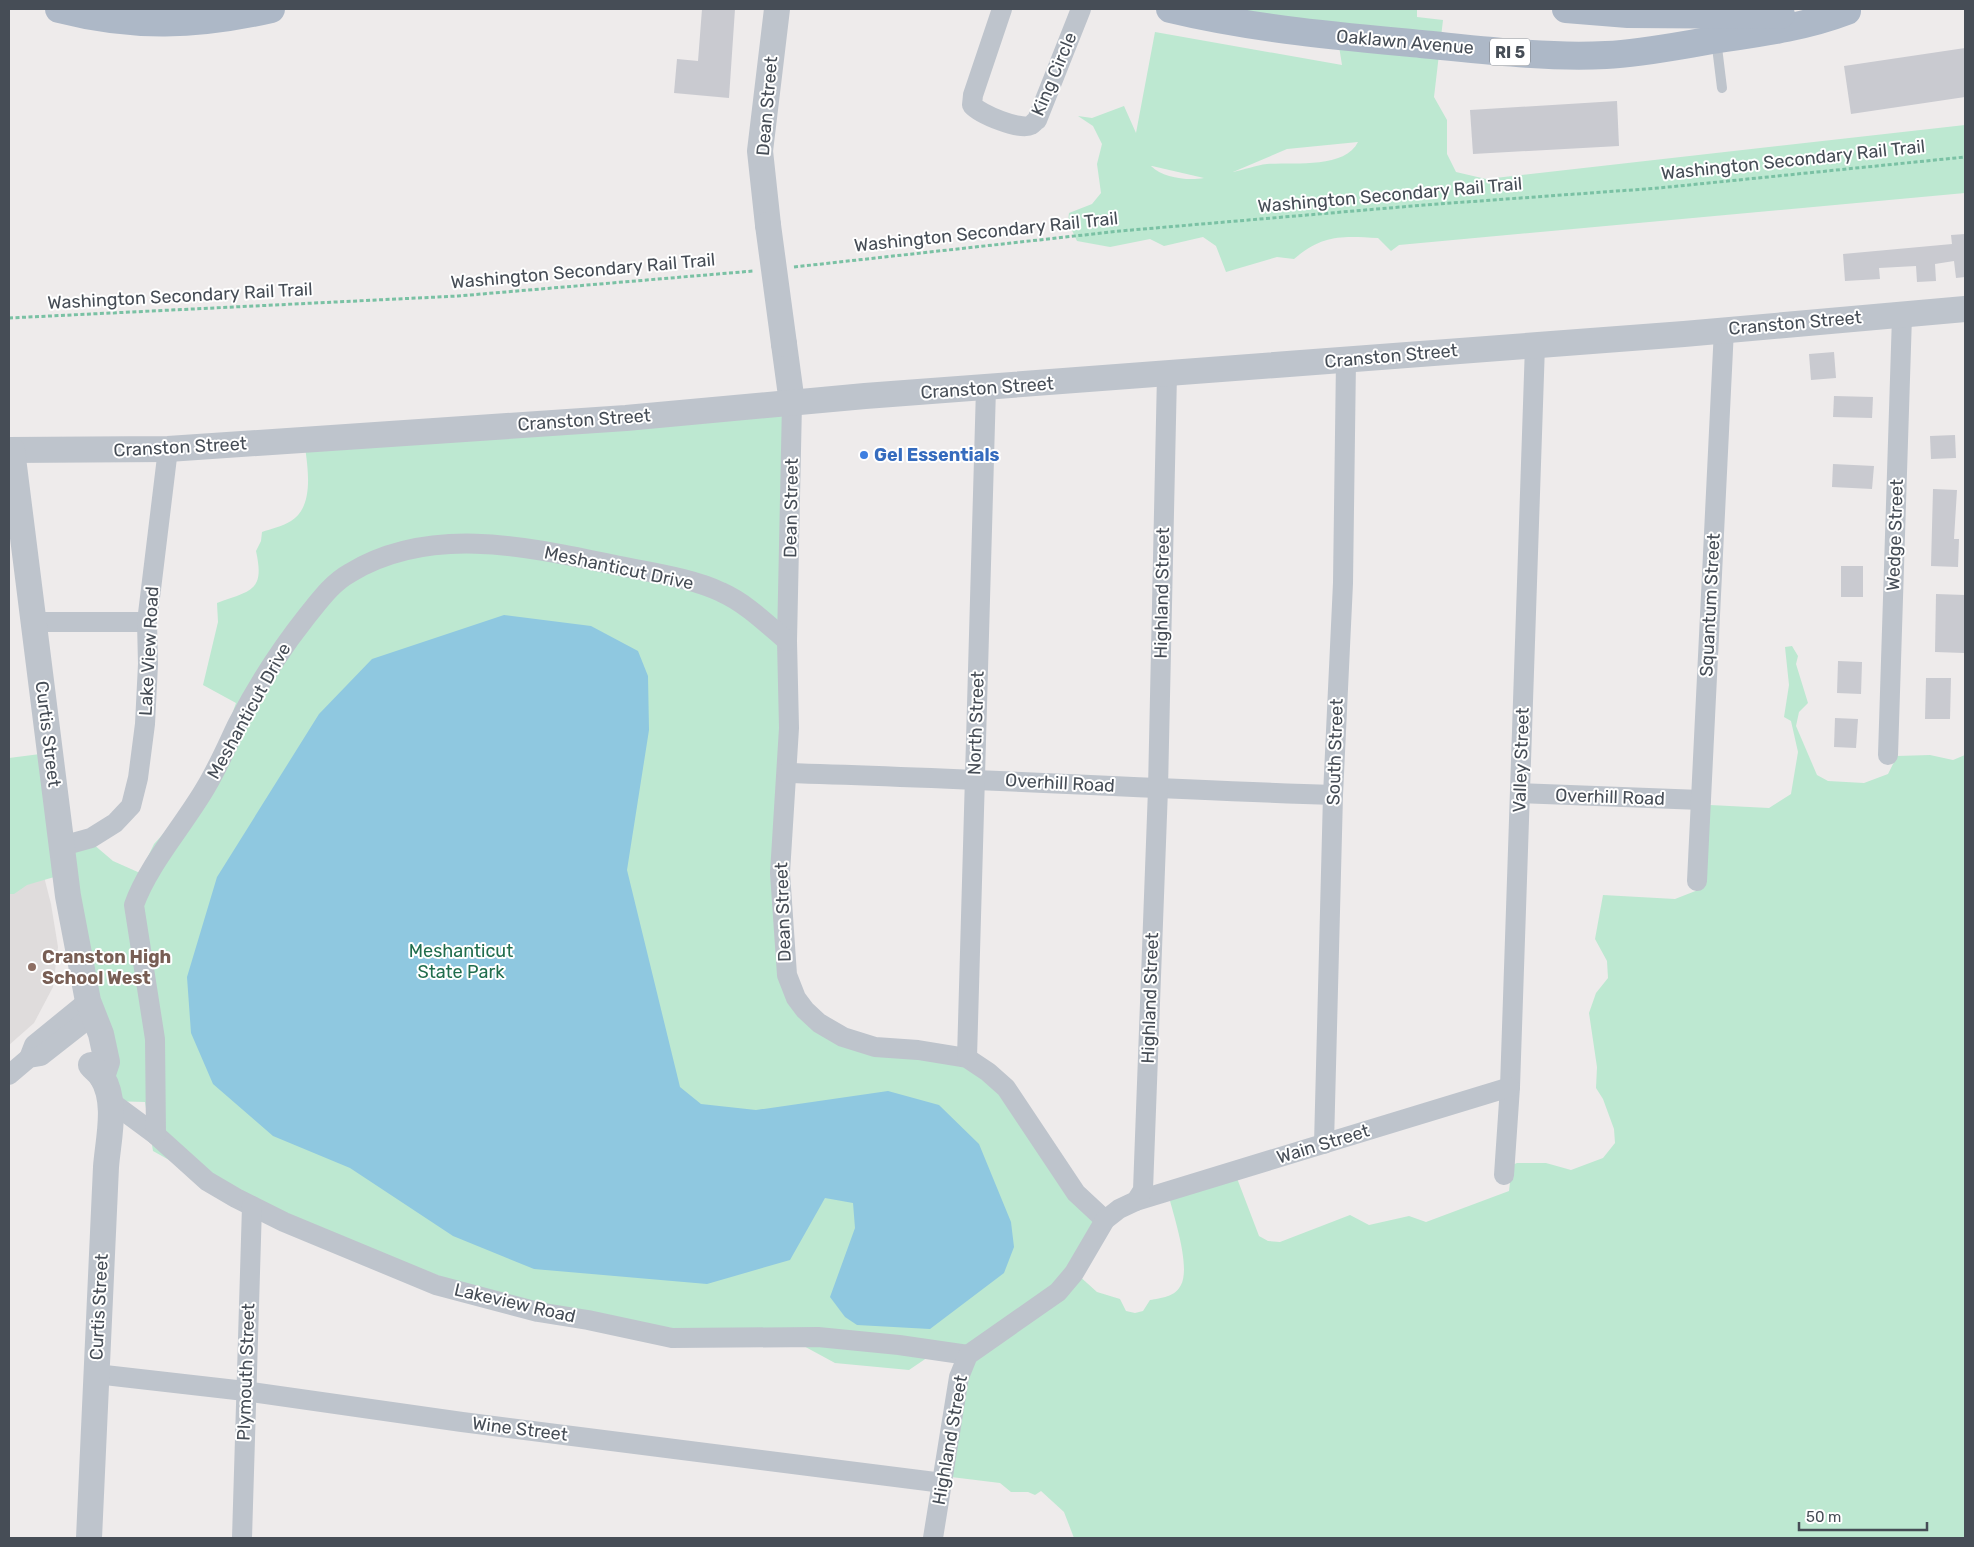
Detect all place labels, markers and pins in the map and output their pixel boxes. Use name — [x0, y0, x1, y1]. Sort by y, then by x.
place label: Gel Essentials — [874, 444, 1000, 466]
marker: Gel Essentials — [858, 449, 870, 461]
place label: Cranston High School West — [42, 946, 171, 989]
marker: Cranston High School West — [26, 961, 38, 973]

